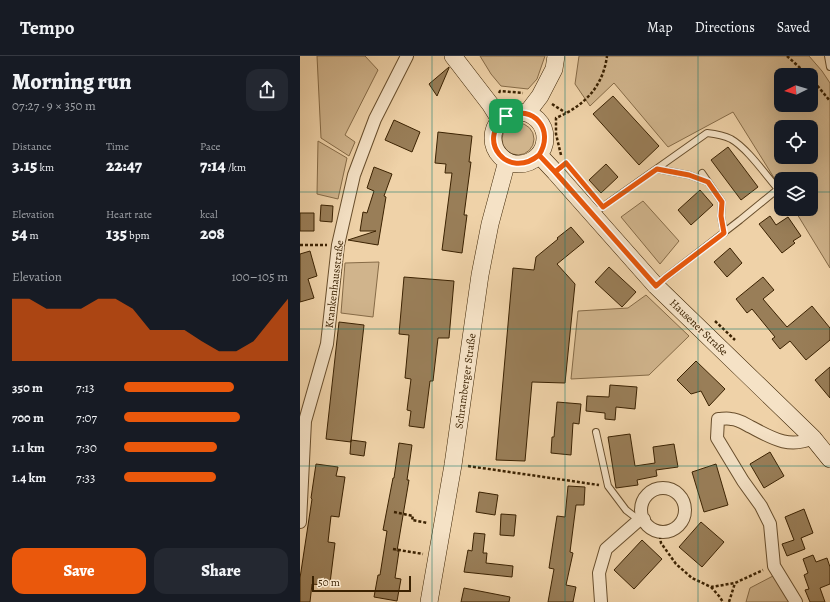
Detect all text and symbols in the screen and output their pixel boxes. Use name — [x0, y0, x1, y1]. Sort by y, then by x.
text: Tempo — [20, 15, 75, 41]
text: Map — [647, 18, 673, 37]
text: Directions — [695, 18, 755, 37]
text: Saved — [777, 18, 810, 37]
text: Morning run — [12, 67, 132, 97]
north arrow — [774, 68, 818, 112]
map controls — [774, 68, 818, 216]
button: share — [246, 69, 288, 111]
text: 07:27 · 9 × 350 m — [12, 97, 96, 114]
pin — [489, 99, 523, 133]
icon: arrive — [495, 105, 517, 127]
button: locate — [774, 120, 818, 164]
text: Distance — [12, 139, 51, 154]
text: Time — [106, 139, 129, 154]
text: Pace — [200, 139, 220, 154]
text: 3.15 — [12, 154, 37, 177]
text: 22:47 — [106, 154, 142, 177]
text: 7:14 — [200, 154, 226, 177]
text: km — [37, 160, 54, 175]
text: /km — [226, 160, 246, 175]
button: layers — [774, 172, 818, 216]
text: Elevation — [12, 207, 54, 222]
text: Heart rate — [106, 207, 152, 222]
text: kcal — [200, 207, 218, 222]
text: 54 — [12, 222, 27, 245]
text: 135 — [106, 222, 127, 245]
text: 208 — [200, 222, 225, 245]
text: m — [27, 228, 39, 243]
text: bpm — [127, 228, 150, 243]
street label: Krankenhausstraße — [322, 239, 347, 329]
text: Elevation — [12, 268, 62, 285]
text: 100–105 m — [231, 268, 288, 285]
street label: Hausener Straße — [666, 296, 731, 359]
street label: Schramberger Straße — [451, 332, 480, 430]
text: 350 m — [12, 379, 43, 396]
text: 7:13 — [76, 379, 94, 396]
text: 700 m — [12, 409, 44, 426]
text: 7:07 — [76, 409, 97, 426]
text: 1.1 km — [12, 439, 45, 456]
text: 7:30 — [76, 439, 97, 456]
text: 1.4 km — [12, 469, 46, 486]
text: 7:33 — [76, 469, 95, 486]
button: Save — [12, 548, 146, 594]
button: Share — [154, 548, 288, 594]
scale bar — [312, 574, 411, 593]
text: 50 m — [318, 575, 340, 590]

